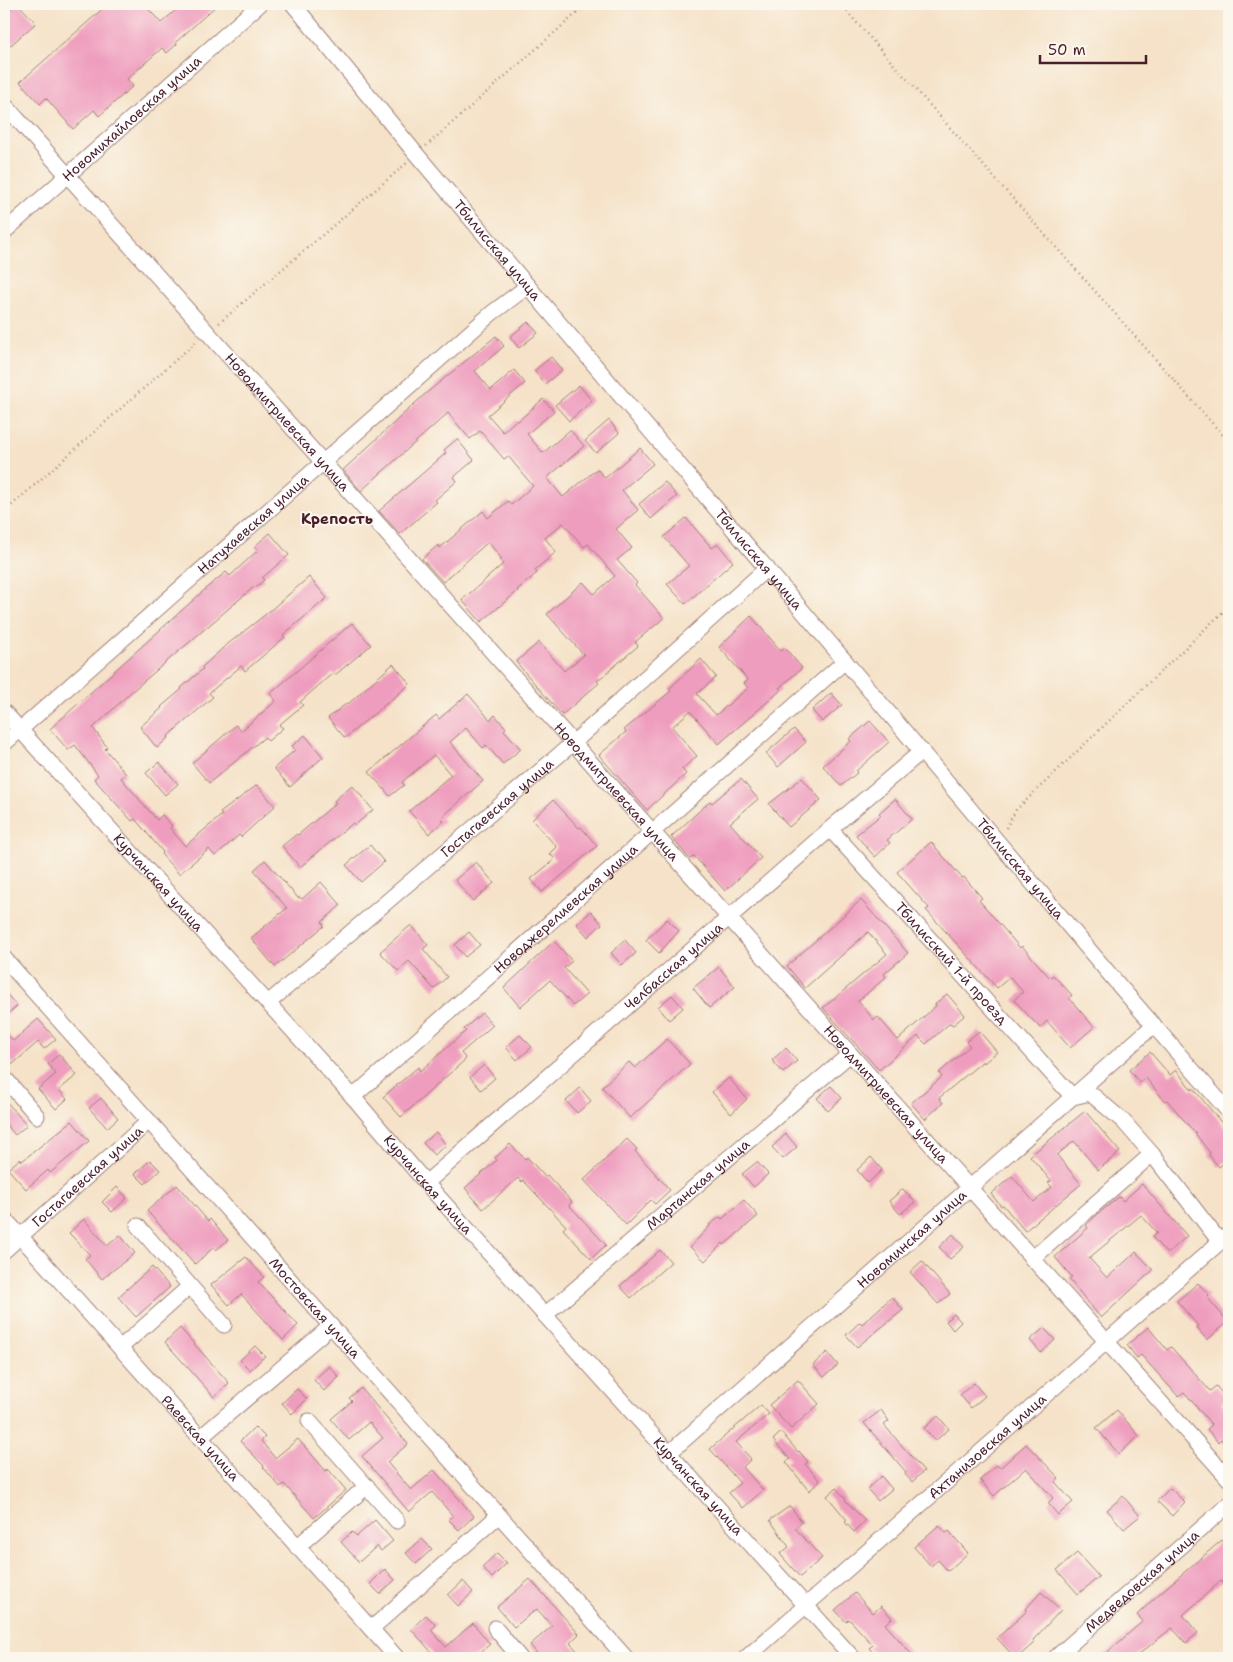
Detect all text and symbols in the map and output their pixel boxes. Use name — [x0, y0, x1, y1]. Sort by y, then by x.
scale bar — [1040, 32, 1147, 64]
text: 50 m — [1048, 40, 1086, 60]
street label: Новомихайловская улица — [58, 51, 205, 185]
street label: Тбилисская улица — [450, 196, 545, 305]
street label: Новодмитриевская улица — [221, 349, 354, 495]
street label: Натухаевская улица — [194, 470, 312, 578]
street label: Тбилисская улица — [711, 505, 807, 614]
district label: Крепость — [301, 509, 373, 529]
street label: Новодмитриевская улица — [550, 719, 683, 865]
street label: Гостагаевская улица — [437, 754, 558, 861]
street label: Тбилисская улица — [973, 815, 1068, 923]
street label: Курчанская улица — [109, 830, 208, 935]
street label: Новоджерелиевская улица — [490, 840, 642, 977]
street label: Тбилисский 1-й проезд — [891, 898, 1012, 1028]
street label: Челбасская улица — [620, 918, 727, 1014]
street label: Новодмитриевская улица — [820, 1021, 953, 1167]
street label: Гостагаевская улица — [28, 1122, 147, 1231]
street label: Курчанская улица — [380, 1131, 477, 1238]
street label: Мартанская улица — [642, 1135, 753, 1234]
street label: Новоминская улица — [853, 1186, 970, 1292]
street label: Мостовская улица — [265, 1254, 365, 1362]
street label: Ахтанизовская улица — [925, 1390, 1050, 1503]
street label: Раевская улица — [158, 1391, 244, 1485]
street label: Курчанская улица — [650, 1433, 748, 1539]
street label: Медведовская улица — [1081, 1526, 1203, 1637]

